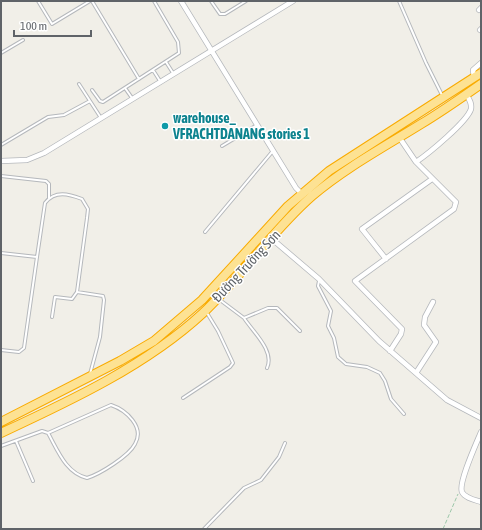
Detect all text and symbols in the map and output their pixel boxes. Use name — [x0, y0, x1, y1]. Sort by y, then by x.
scale bar — [14, 12, 91, 38]
text: 100 m — [20, 19, 47, 33]
place label: warehouse_ VFRACHTDANANG stories 1 — [172, 110, 310, 142]
marker: warehouse_ VFRACHTDANANG stories 1 — [160, 121, 170, 131]
street label: Đường Trường Sơn — [209, 227, 283, 305]

